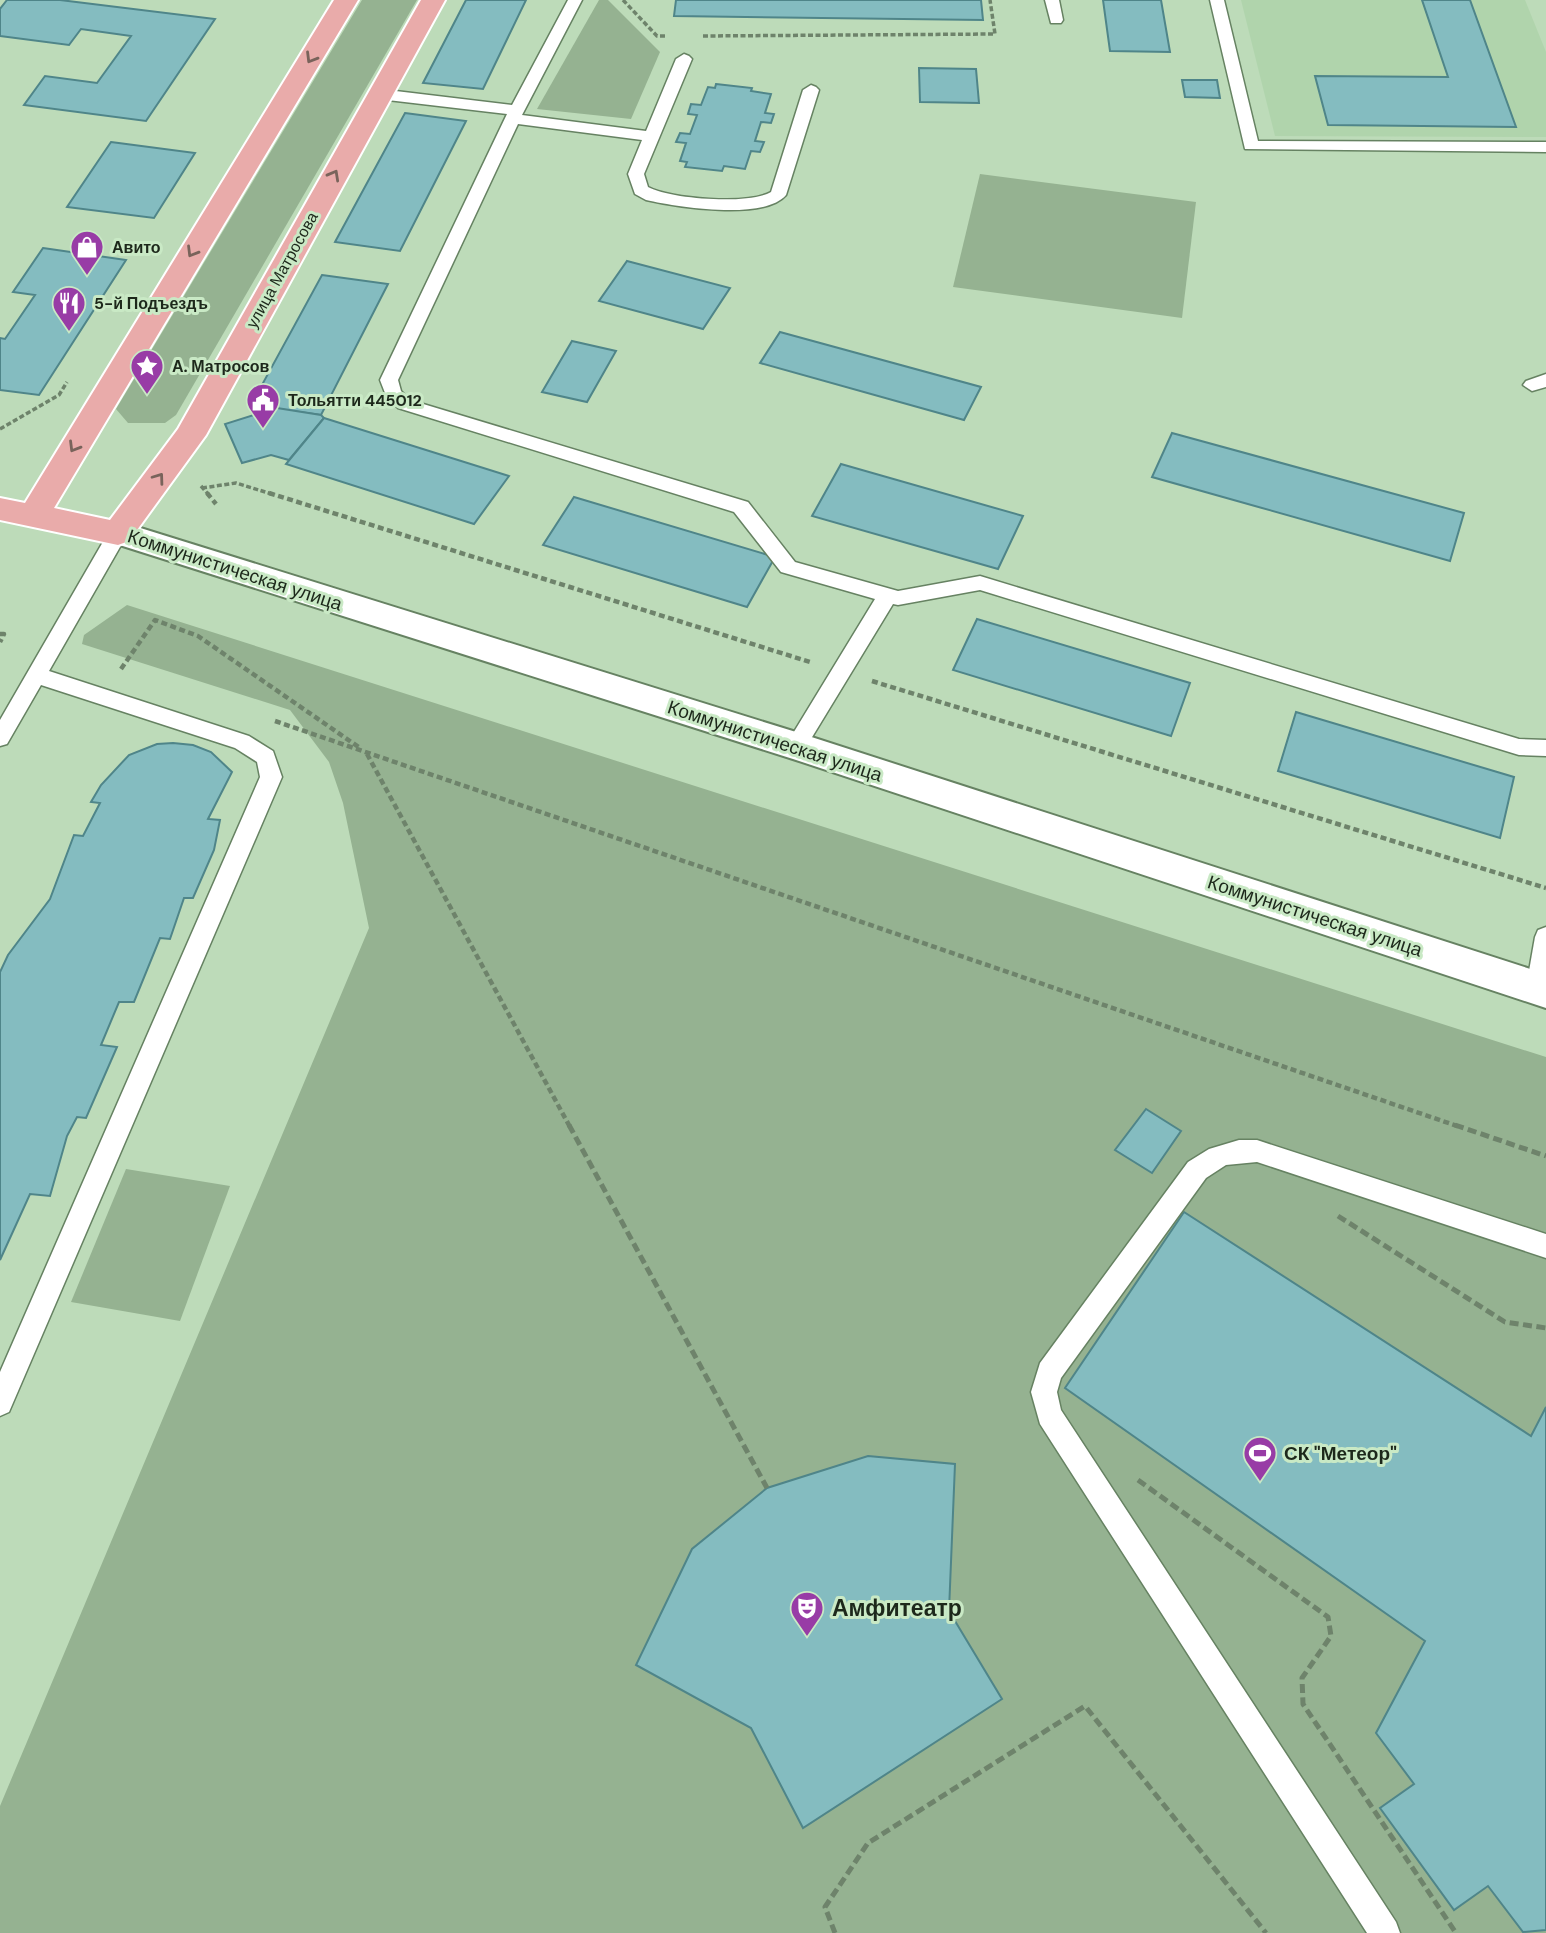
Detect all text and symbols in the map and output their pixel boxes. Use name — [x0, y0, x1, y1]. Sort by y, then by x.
one-way arrow — [306, 51, 319, 64]
one-way arrow — [326, 170, 339, 183]
street label: улица Матросова — [241, 208, 323, 332]
shop icon: Авито — [68, 228, 106, 277]
place label: Авито — [112, 237, 161, 258]
one-way arrow — [188, 245, 201, 258]
restaurant icon: 5-й Подъездъ — [50, 284, 88, 333]
place label: 5-й Подъездъ — [94, 293, 208, 314]
place icon: А. Матросов — [128, 347, 166, 396]
place label: А. Матросов — [172, 356, 270, 377]
public building icon: Тольятти 445012 — [244, 381, 282, 430]
place label: Тольятти 445012 — [288, 390, 422, 411]
one-way arrow — [69, 439, 82, 452]
one-way arrow — [151, 473, 163, 486]
street label: Коммунистическая улица — [125, 523, 346, 617]
street label: Коммунистическая улица — [665, 694, 886, 788]
street label: Коммунистическая улица — [1205, 869, 1426, 963]
sports icon: СК "Метеор" — [1241, 1434, 1279, 1483]
place label: СК "Метеор" — [1284, 1441, 1397, 1466]
theatre icon: Амфитеатр — [788, 1589, 826, 1638]
place label: Амфитеатр — [832, 1593, 962, 1623]

